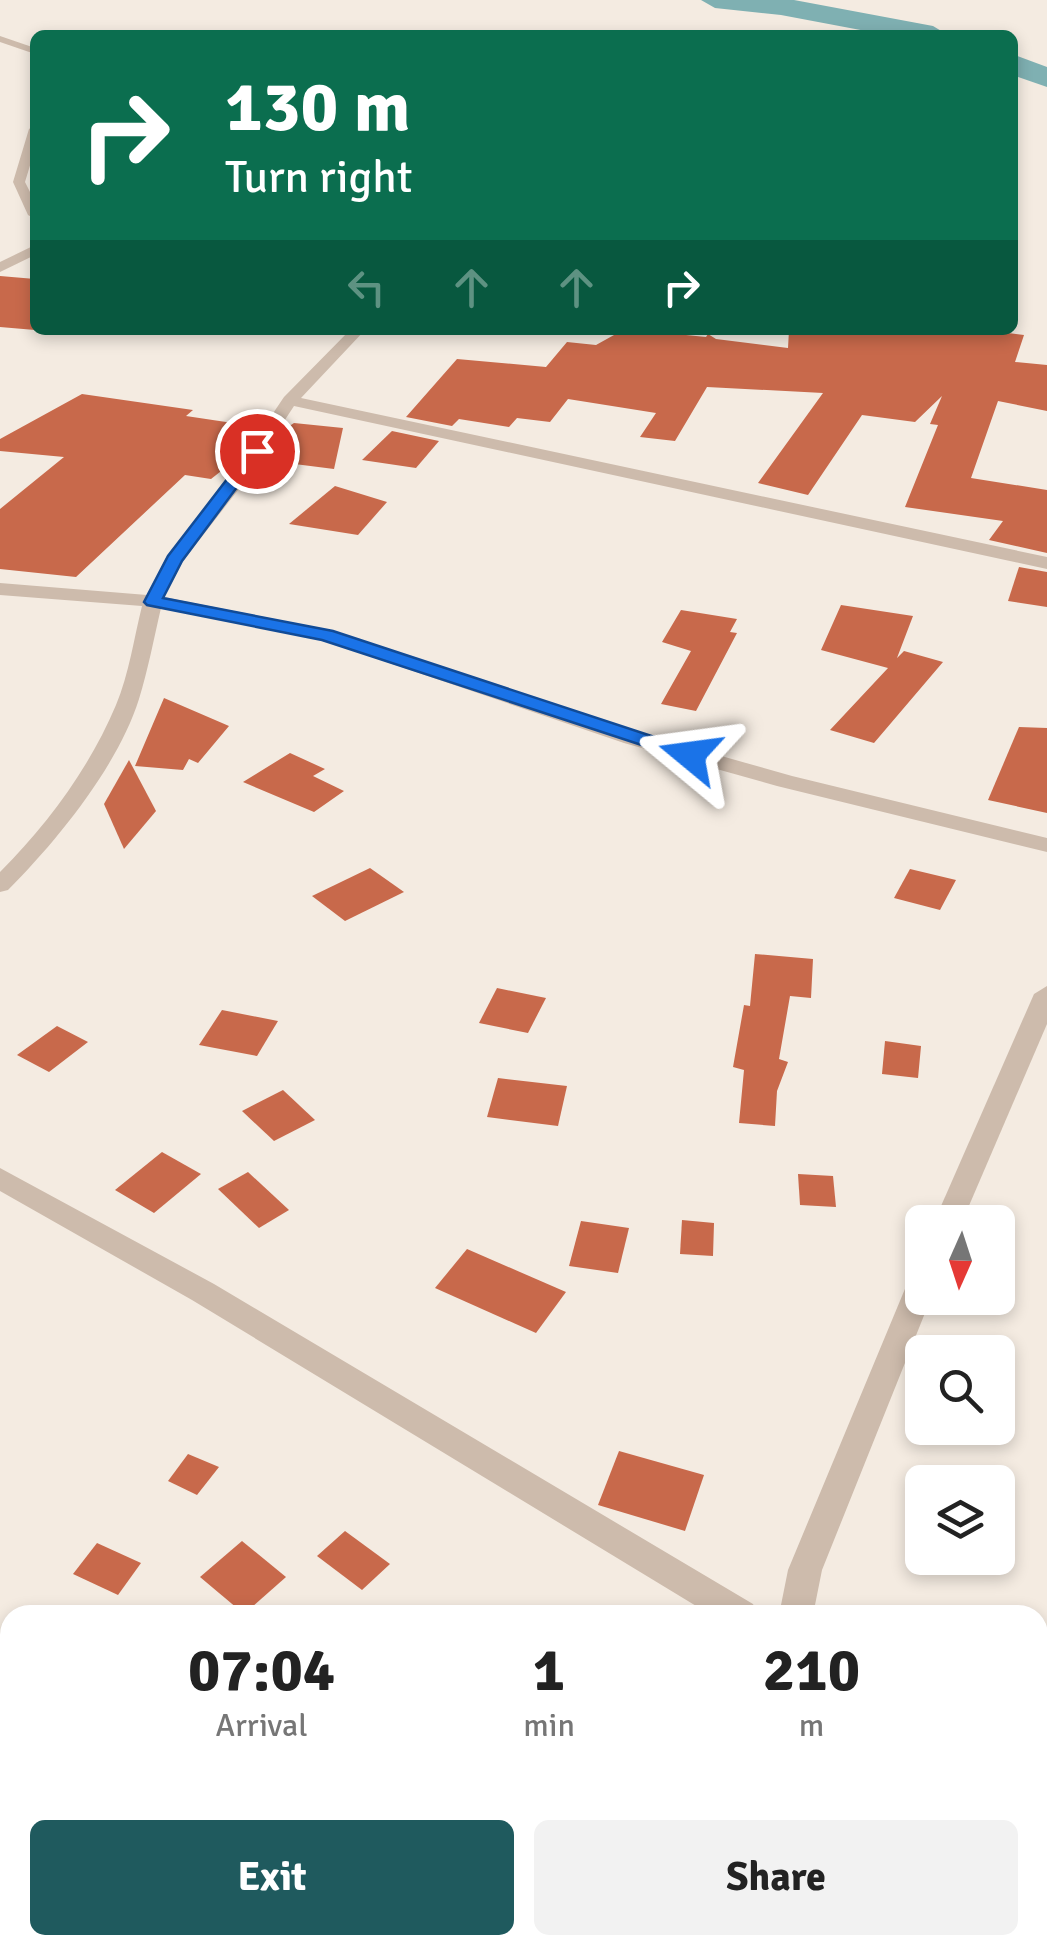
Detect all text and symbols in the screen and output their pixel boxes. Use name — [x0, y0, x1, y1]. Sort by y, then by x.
text: 130 m — [225, 64, 410, 150]
icon: right — [60, 70, 190, 200]
text: Turn right — [225, 150, 413, 205]
icon: left — [339, 260, 394, 315]
icon: ahead — [444, 260, 499, 315]
icon: ahead — [549, 260, 604, 315]
icon: right — [654, 260, 709, 315]
pin — [215, 409, 300, 494]
icon: arrive — [230, 424, 285, 479]
position arrow — [638, 703, 742, 807]
north arrow — [905, 1205, 1015, 1315]
map controls — [905, 1205, 1015, 1575]
button: search — [905, 1335, 1015, 1445]
button: layers — [905, 1465, 1015, 1575]
text: 07:04 — [188, 1634, 335, 1708]
text: 1 — [533, 1634, 565, 1708]
text: 210 — [763, 1634, 860, 1708]
text: Arrival — [216, 1706, 308, 1745]
text: min — [523, 1706, 575, 1745]
text: m — [799, 1706, 824, 1745]
button: Exit — [30, 1820, 514, 1935]
button: Share — [534, 1820, 1018, 1935]

